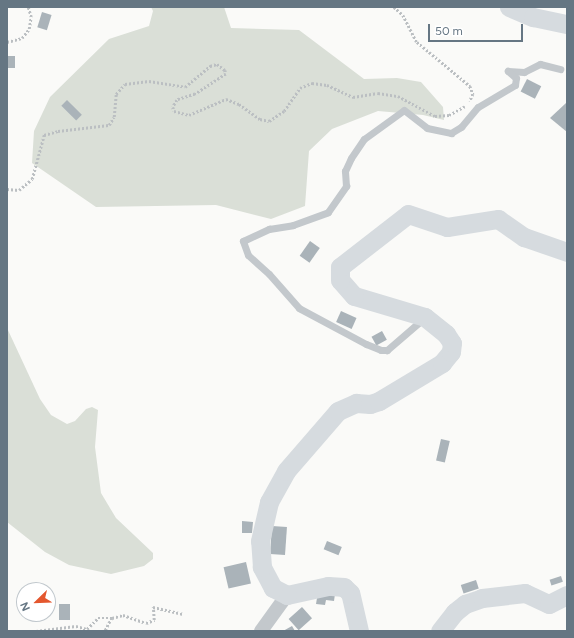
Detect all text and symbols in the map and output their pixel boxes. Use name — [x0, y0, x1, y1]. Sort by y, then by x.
scale bar — [430, 16, 525, 42]
text: 50 m — [435, 24, 463, 38]
north arrow — [16, 582, 56, 622]
text: N — [18, 600, 33, 613]

